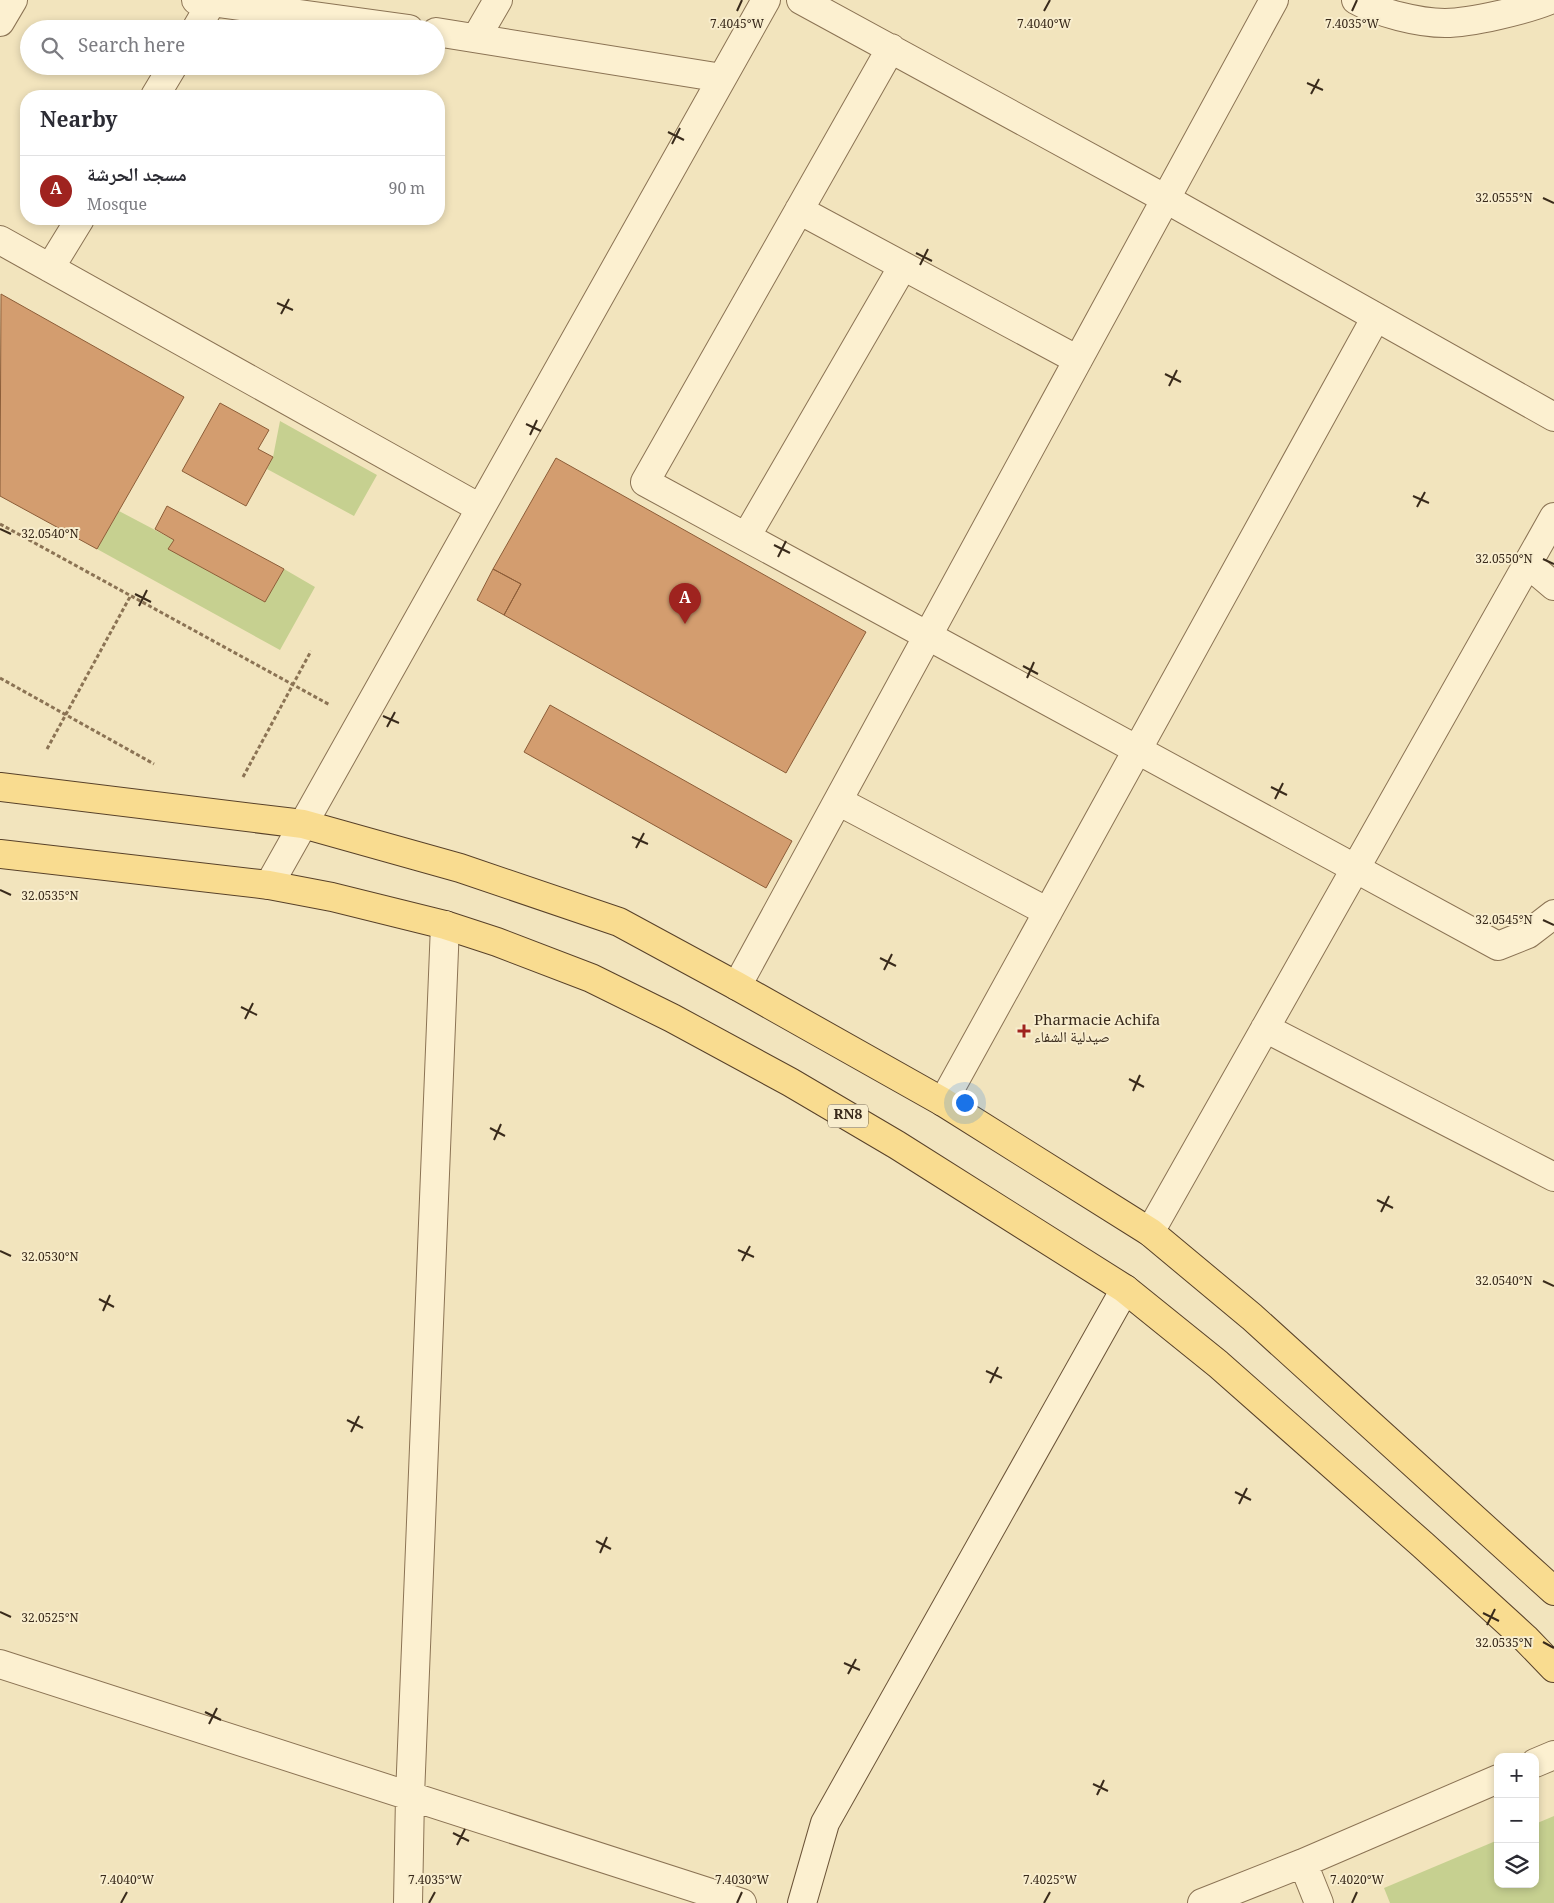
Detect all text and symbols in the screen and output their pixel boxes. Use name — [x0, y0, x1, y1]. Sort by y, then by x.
text: 7.4045°W — [710, 15, 764, 36]
text: 7.4040°W — [1017, 15, 1071, 36]
text: 7.4035°W — [1325, 15, 1379, 36]
search box — [20, 20, 445, 75]
text: Search here — [78, 32, 185, 64]
icon: search — [38, 34, 66, 62]
text: Nearby — [40, 105, 118, 140]
text: مسجد الحرشة — [87, 161, 187, 193]
text: A — [50, 177, 62, 204]
text: 90 m — [388, 177, 425, 204]
text: 32.0555°N — [1475, 189, 1533, 210]
text: Mosque — [87, 193, 147, 220]
text: 32.0540°N — [21, 525, 79, 546]
text: 32.0550°N — [1475, 550, 1533, 571]
pin: A — [669, 583, 701, 624]
text: 32.0535°N — [21, 887, 79, 908]
text: 32.0545°N — [1475, 911, 1533, 932]
place label: Pharmacie Achifa صيدلية الشفاء — [1034, 1009, 1160, 1052]
marker: Pharmacie Achifa صيدلية الشفاء — [1018, 1025, 1030, 1037]
your location — [952, 1090, 978, 1116]
road number: RN8 — [828, 1104, 868, 1128]
text: 32.0530°N — [21, 1248, 79, 1269]
text: 32.0540°N — [1475, 1272, 1533, 1293]
text: 32.0525°N — [21, 1609, 79, 1630]
text: 32.0535°N — [1475, 1634, 1533, 1655]
map controls — [1494, 1753, 1539, 1888]
button: + — [1494, 1753, 1539, 1798]
button: − — [1494, 1798, 1539, 1843]
button: layers — [1494, 1843, 1539, 1888]
text: 7.4040°W — [100, 1871, 154, 1892]
text: 7.4035°W — [408, 1871, 462, 1892]
text: 7.4030°W — [715, 1871, 769, 1892]
text: 7.4025°W — [1023, 1871, 1077, 1892]
text: 7.4020°W — [1330, 1871, 1384, 1892]

